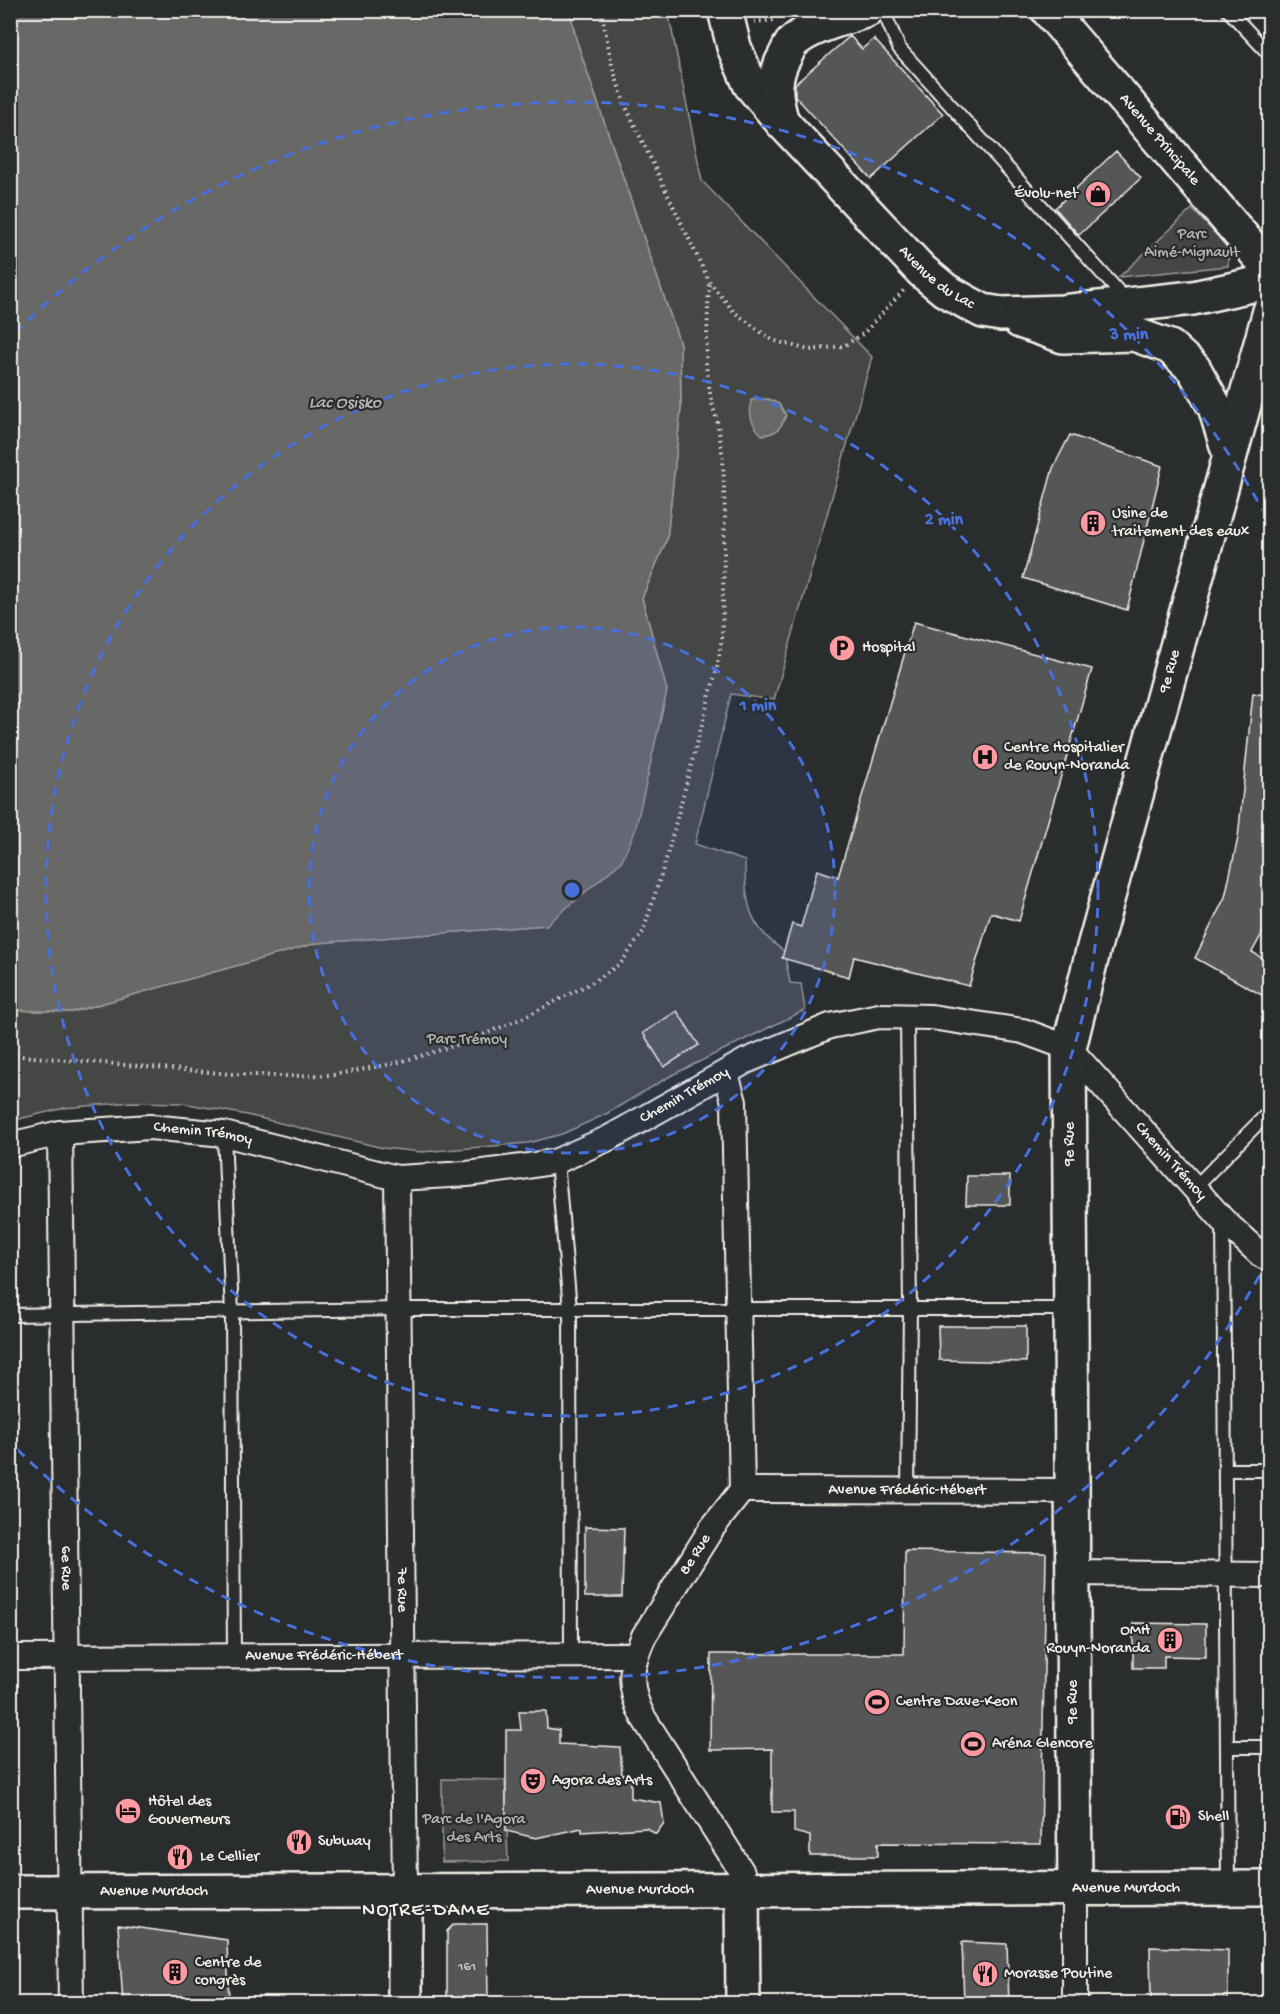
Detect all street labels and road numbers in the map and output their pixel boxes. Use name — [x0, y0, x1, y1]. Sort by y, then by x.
street label: Avenue Principale — [1115, 90, 1204, 190]
street label: Avenue du Lac — [894, 242, 978, 314]
street label: 9e Rue — [1155, 647, 1186, 696]
street label: Chemin Trémoy — [637, 1063, 733, 1128]
street label: Chemin Trémoy — [153, 1118, 254, 1150]
street label: Chemin Trémoy — [1130, 1118, 1211, 1205]
street label: 9e Rue — [1061, 1121, 1080, 1167]
street label: Avenue Frédéric-Hébert — [828, 1481, 987, 1500]
street label: 8e Rue — [676, 1530, 716, 1579]
street label: 6e Rue — [56, 1546, 75, 1591]
street label: 7e Rue — [392, 1567, 411, 1613]
street label: Avenue Frédéric-Hébert — [245, 1646, 404, 1666]
street label: 9e Rue — [1064, 1679, 1083, 1725]
street label: Avenue Murdoch — [1072, 1879, 1180, 1898]
street label: Avenue Murdoch — [586, 1880, 694, 1900]
street label: Avenue Murdoch — [100, 1882, 208, 1901]

